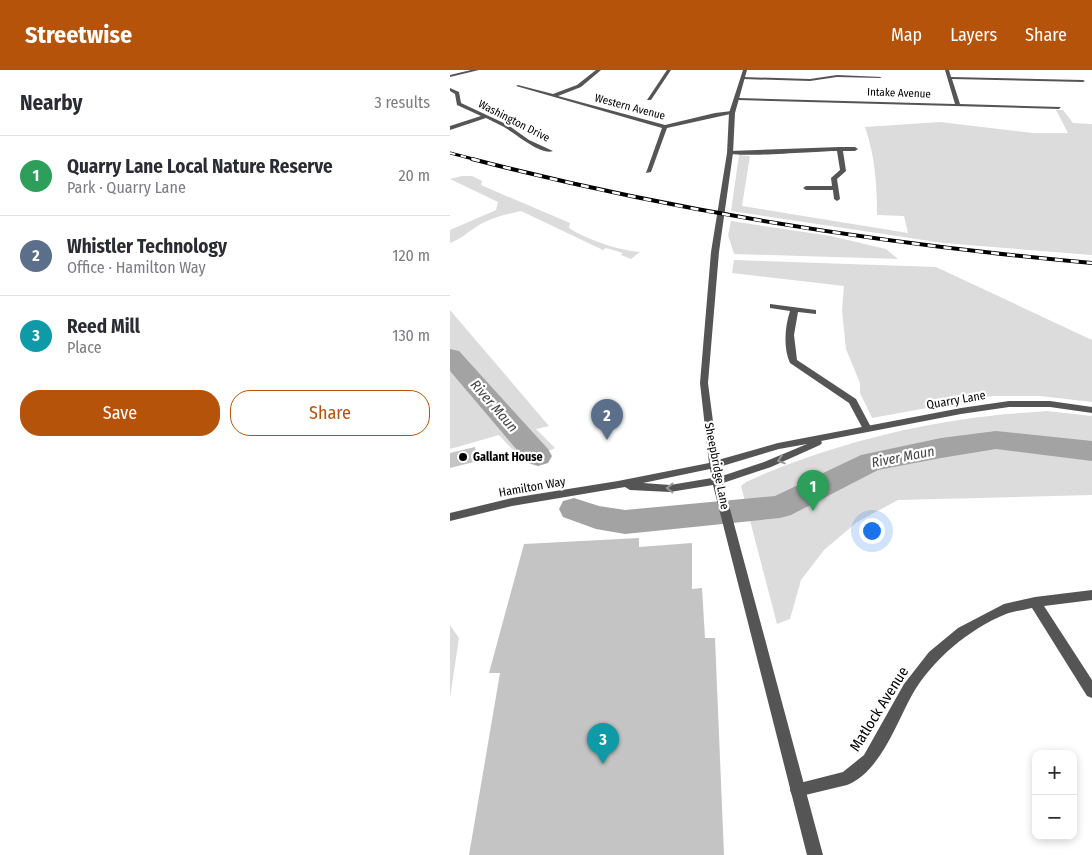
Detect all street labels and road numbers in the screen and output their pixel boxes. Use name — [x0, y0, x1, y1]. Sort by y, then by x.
street label: Intake Avenue — [867, 85, 931, 101]
street label: Western Avenue — [593, 91, 667, 123]
street label: Washington Drive — [476, 97, 552, 145]
street label: Quarry Lane — [925, 388, 987, 412]
street label: Sheepbridge Lane — [702, 421, 732, 511]
street label: Hamilton Way — [498, 474, 567, 500]
street label: Matlock Avenue — [846, 663, 912, 755]

